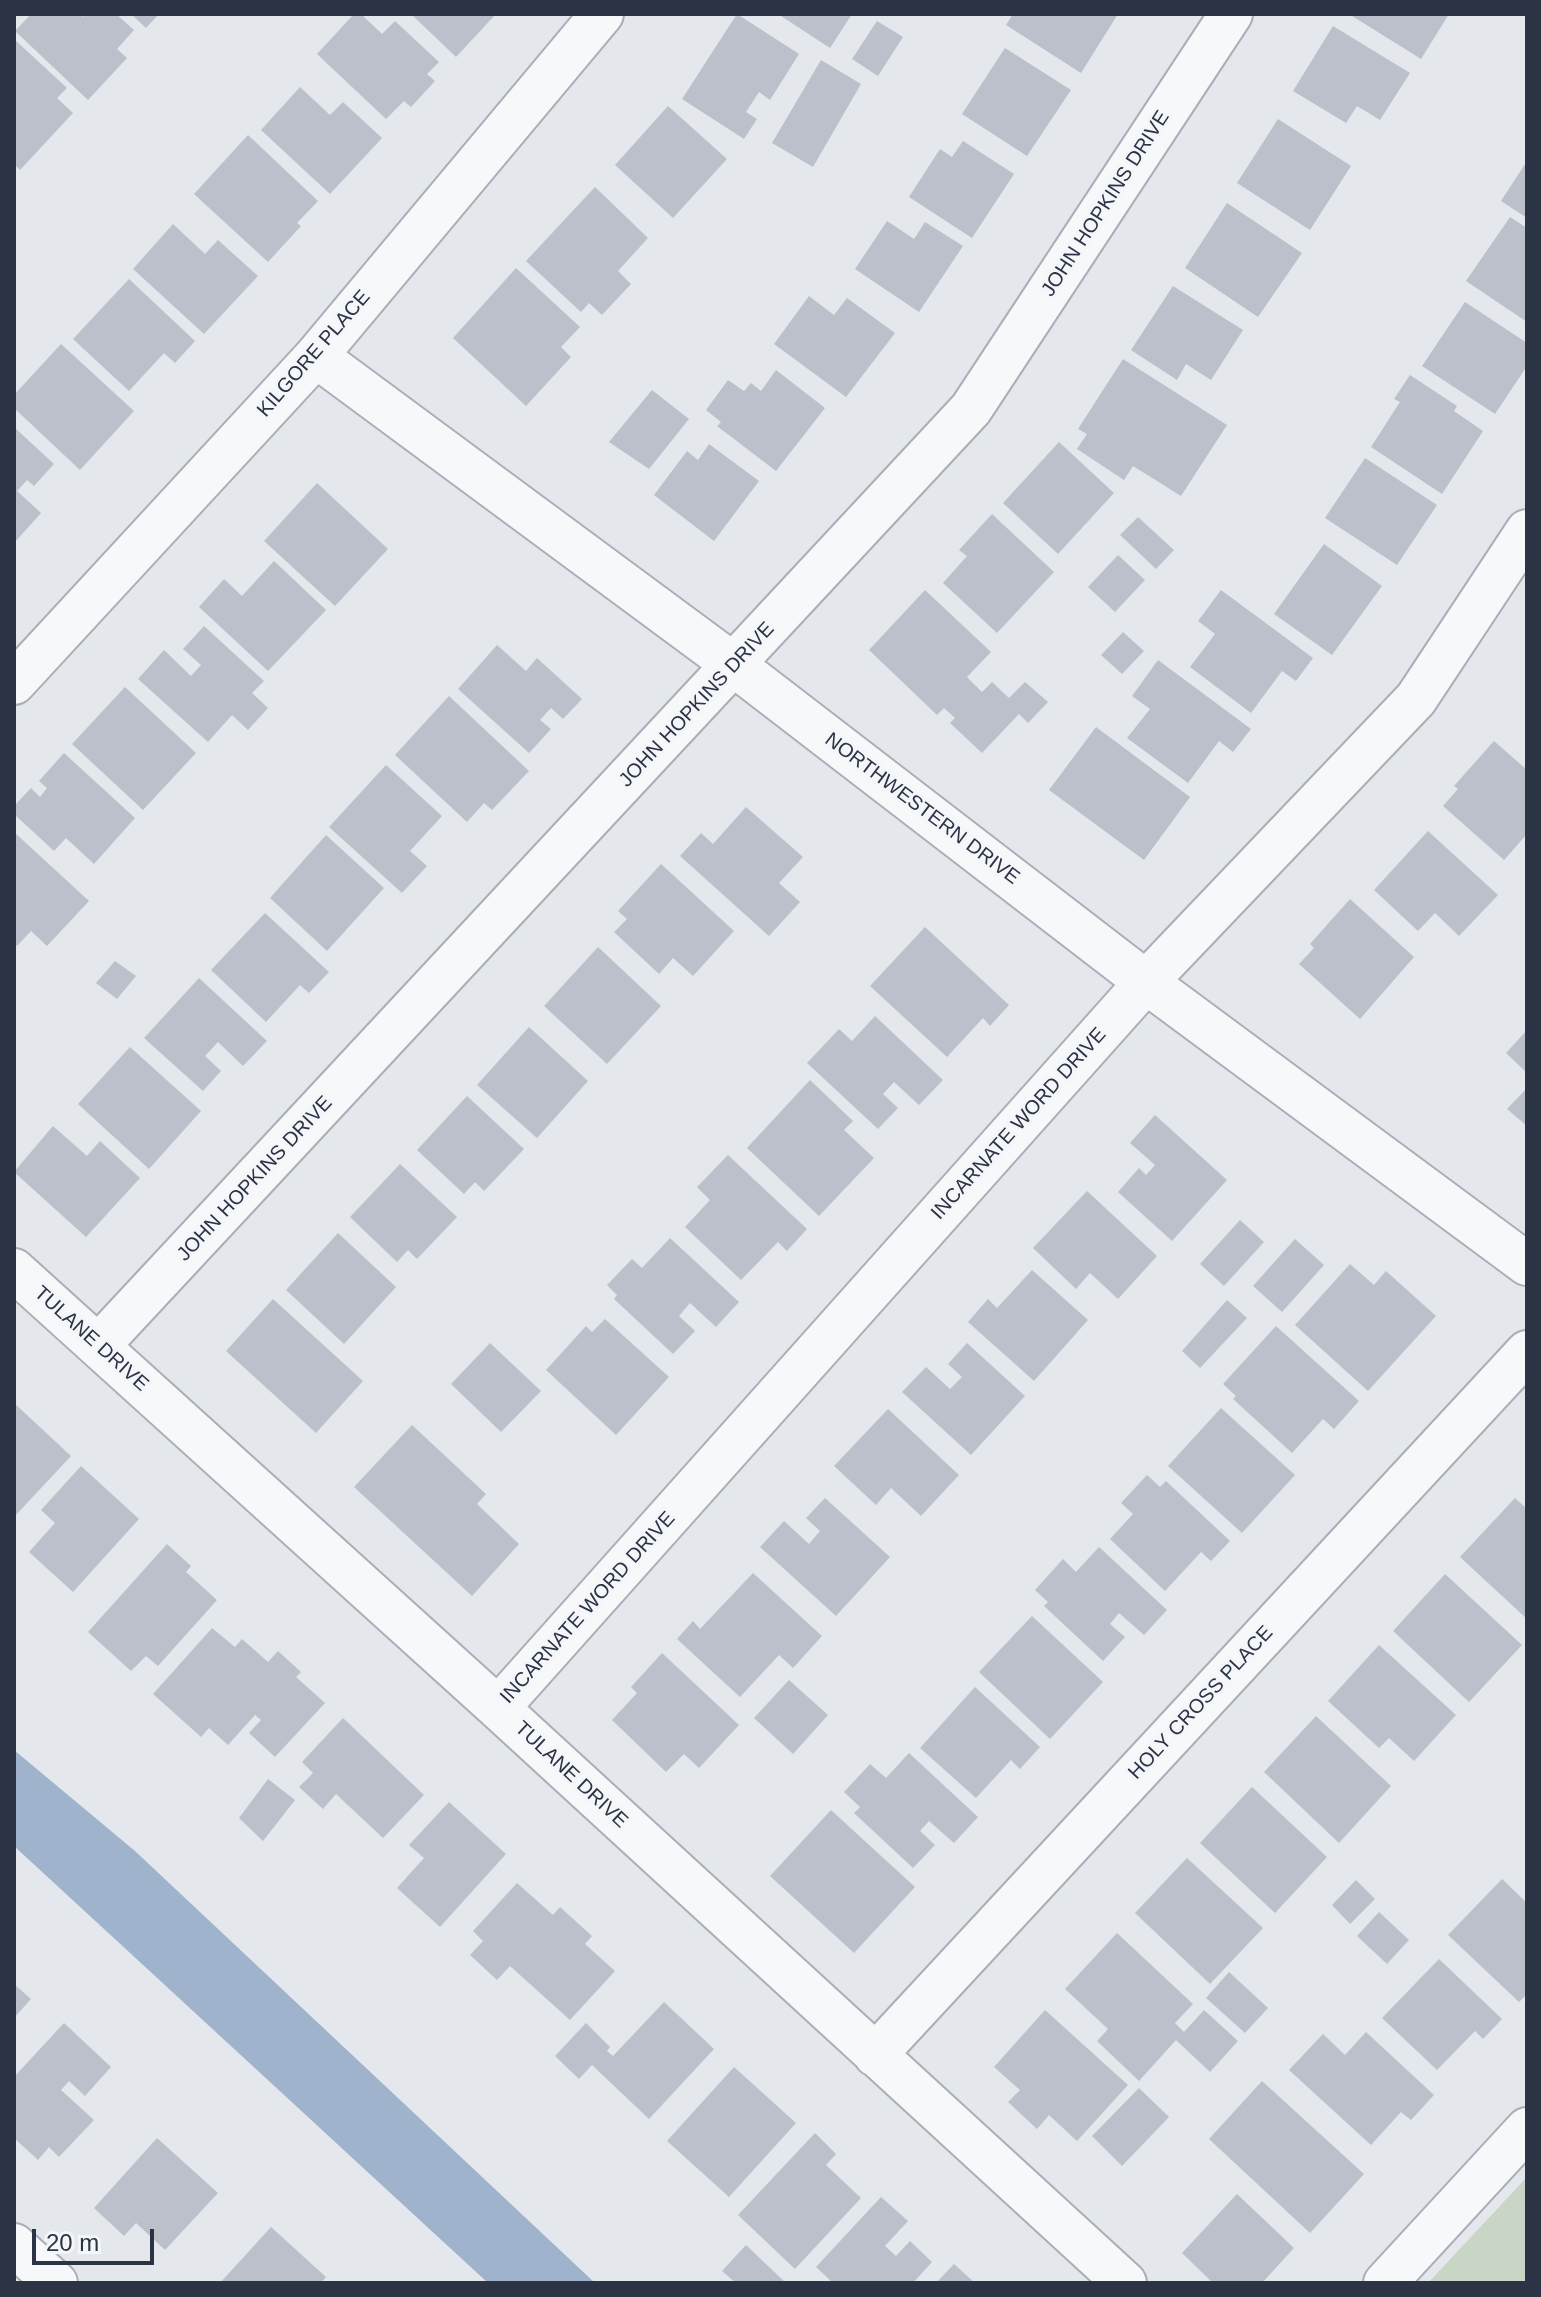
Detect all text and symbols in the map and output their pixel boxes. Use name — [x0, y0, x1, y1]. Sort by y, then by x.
street label: JOHN HOPKINS DRIVE — [1037, 107, 1175, 301]
street label: KILGORE PLACE — [252, 286, 376, 422]
street label: JOHN HOPKINS DRIVE — [614, 618, 780, 792]
street label: NORTHWESTERN DRIVE — [820, 728, 1024, 890]
street label: INCARNATE WORD DRIVE — [927, 1023, 1111, 1225]
street label: JOHN HOPKINS DRIVE — [172, 1092, 338, 1266]
street label: TULANE DRIVE — [29, 1281, 153, 1397]
street label: INCARNATE WORD DRIVE — [496, 1507, 680, 1709]
street label: HOLY CROSS PLACE — [1124, 1621, 1278, 1785]
street label: TULANE DRIVE — [510, 1717, 632, 1833]
scale bar — [36, 2213, 158, 2263]
text: 20 m — [46, 2229, 99, 2256]

